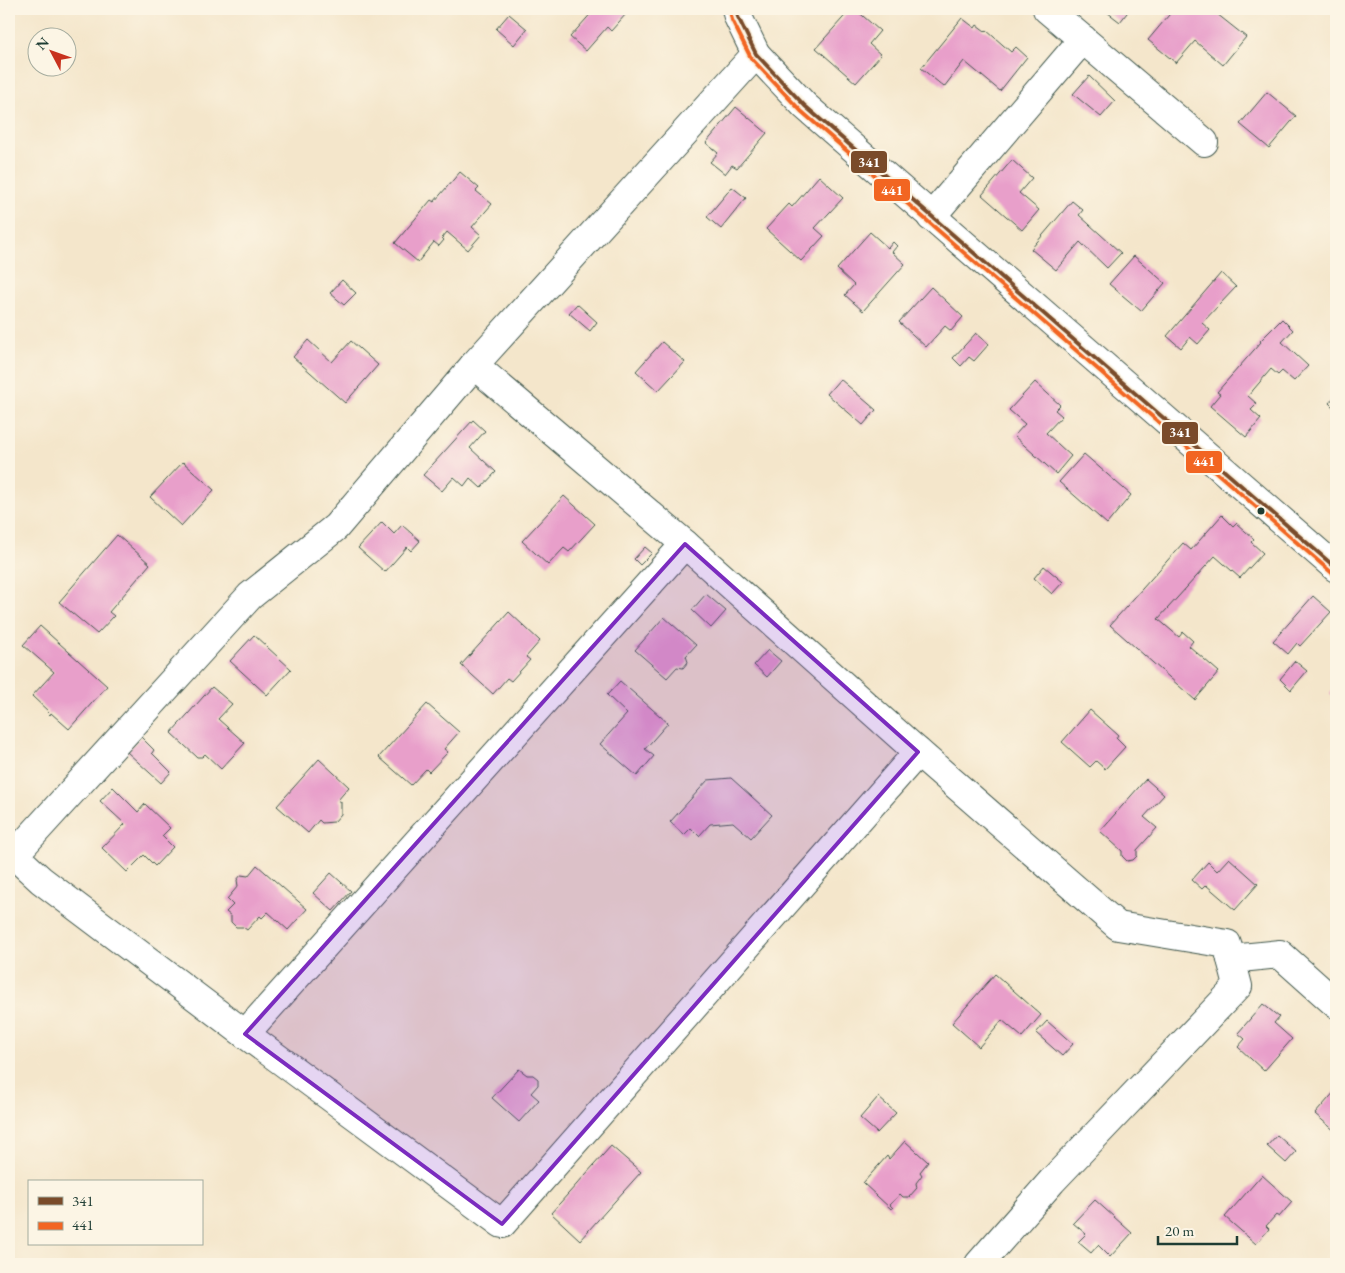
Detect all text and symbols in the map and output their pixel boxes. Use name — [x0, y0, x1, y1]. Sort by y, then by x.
north arrow — [28, 28, 78, 78]
text: N — [32, 33, 53, 54]
line badge: 341 — [850, 150, 888, 174]
text: 341 — [858, 153, 880, 171]
line badge: 441 — [873, 178, 911, 202]
text: 441 — [881, 181, 903, 199]
line badge: 341 — [1161, 421, 1199, 445]
text: 341 — [1169, 423, 1191, 441]
line badge: 441 — [1185, 450, 1223, 474]
text: 441 — [1193, 452, 1215, 470]
unlabelled marker — [1256, 506, 1266, 516]
legend — [28, 1180, 202, 1246]
text: 341 — [72, 1191, 94, 1210]
scale bar — [1158, 1213, 1236, 1245]
text: 441 — [72, 1215, 94, 1234]
text: 20 m — [1165, 1221, 1194, 1240]

